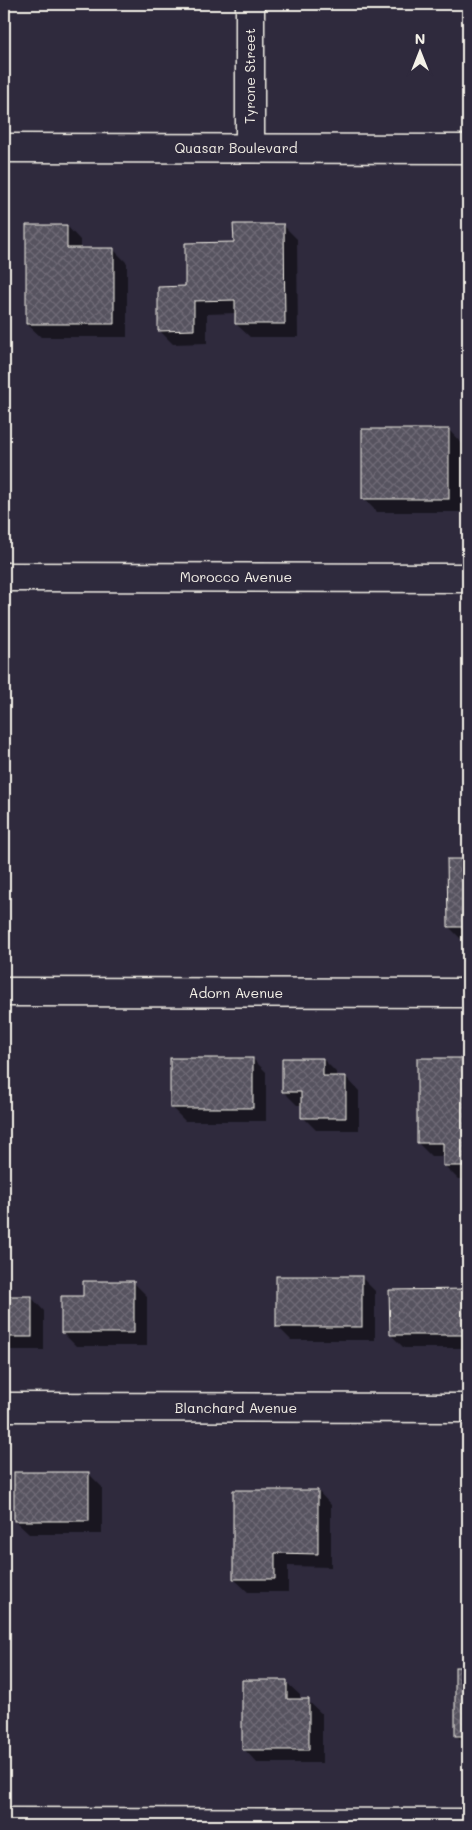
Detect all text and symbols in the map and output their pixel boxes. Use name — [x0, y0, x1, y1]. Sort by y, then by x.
street label: Tyrone Street — [240, 28, 259, 124]
north arrow — [394, 28, 444, 78]
text: N — [415, 29, 425, 48]
street label: Quasar Boulevard — [174, 138, 298, 157]
street label: Morocco Avenue — [180, 567, 292, 586]
street label: Adorn Avenue — [189, 983, 283, 1002]
street label: Blanchard Avenue — [175, 1398, 297, 1417]

